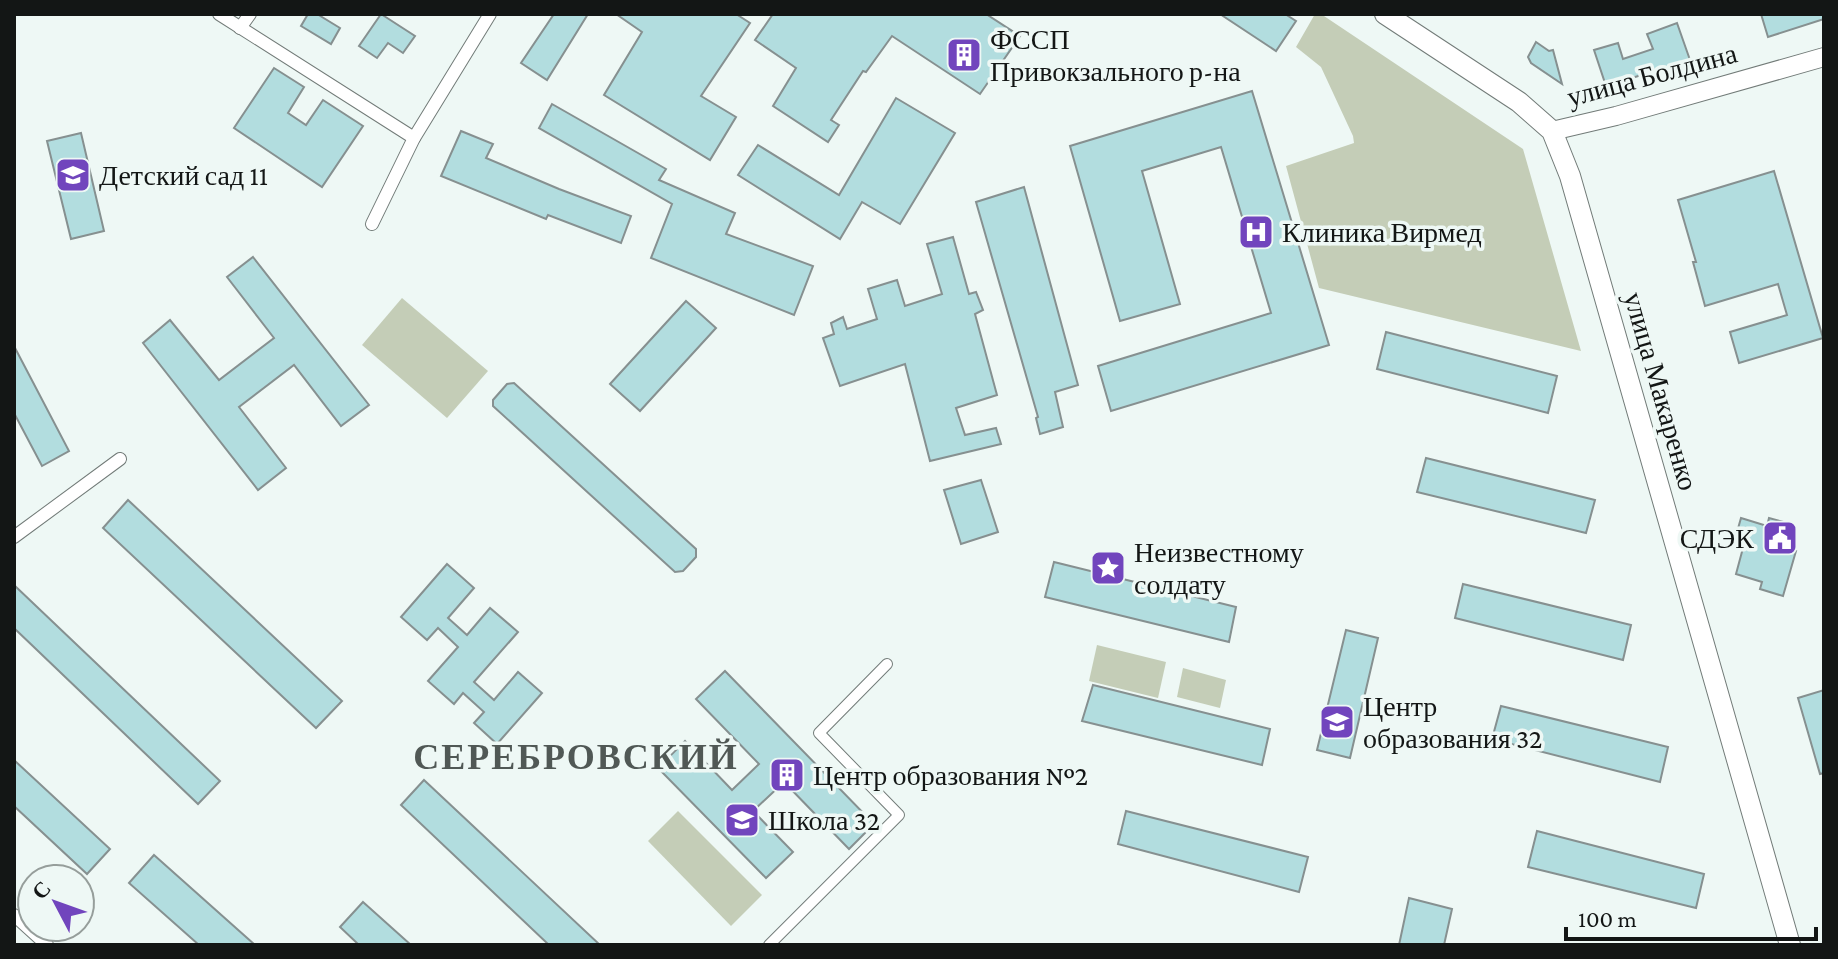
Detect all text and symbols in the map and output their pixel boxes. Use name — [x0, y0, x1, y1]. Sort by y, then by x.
place label: ФССП Привокзального р-на — [990, 24, 1241, 87]
building icon: ФССП Привокзального р-на — [945, 36, 983, 74]
street label: улица Болдина — [1564, 37, 1741, 113]
school or university icon: Детский сад 11 — [54, 156, 92, 194]
place label: Детский сад 11 — [99, 160, 268, 191]
hospital icon: Клиника Вирмед — [1237, 213, 1275, 251]
place label: Клиника Вирмед — [1282, 217, 1482, 248]
street label: улица Макаренко — [1618, 288, 1704, 494]
public building icon: СДЭК — [1761, 519, 1799, 557]
place label: СДЭК — [1680, 523, 1754, 554]
place label: Неизвестному солдату — [1134, 537, 1304, 600]
place icon: Неизвестному солдату — [1089, 549, 1127, 587]
place label: Центр образования 32 — [1363, 691, 1542, 754]
school or university icon: Центр образования 32 — [1318, 703, 1356, 741]
district label: СЕРЕБРОВСКИЙ — [413, 737, 739, 777]
building icon: Центр образования №2 — [768, 756, 806, 794]
place label: Центр образования №2 — [813, 760, 1088, 791]
school or university icon: Школа 32 — [723, 801, 761, 839]
place label: Школа 32 — [768, 805, 880, 836]
north arrow — [16, 863, 96, 943]
text: С — [27, 876, 56, 904]
scale bar — [1566, 891, 1816, 941]
text: 100 m — [1578, 905, 1637, 932]

